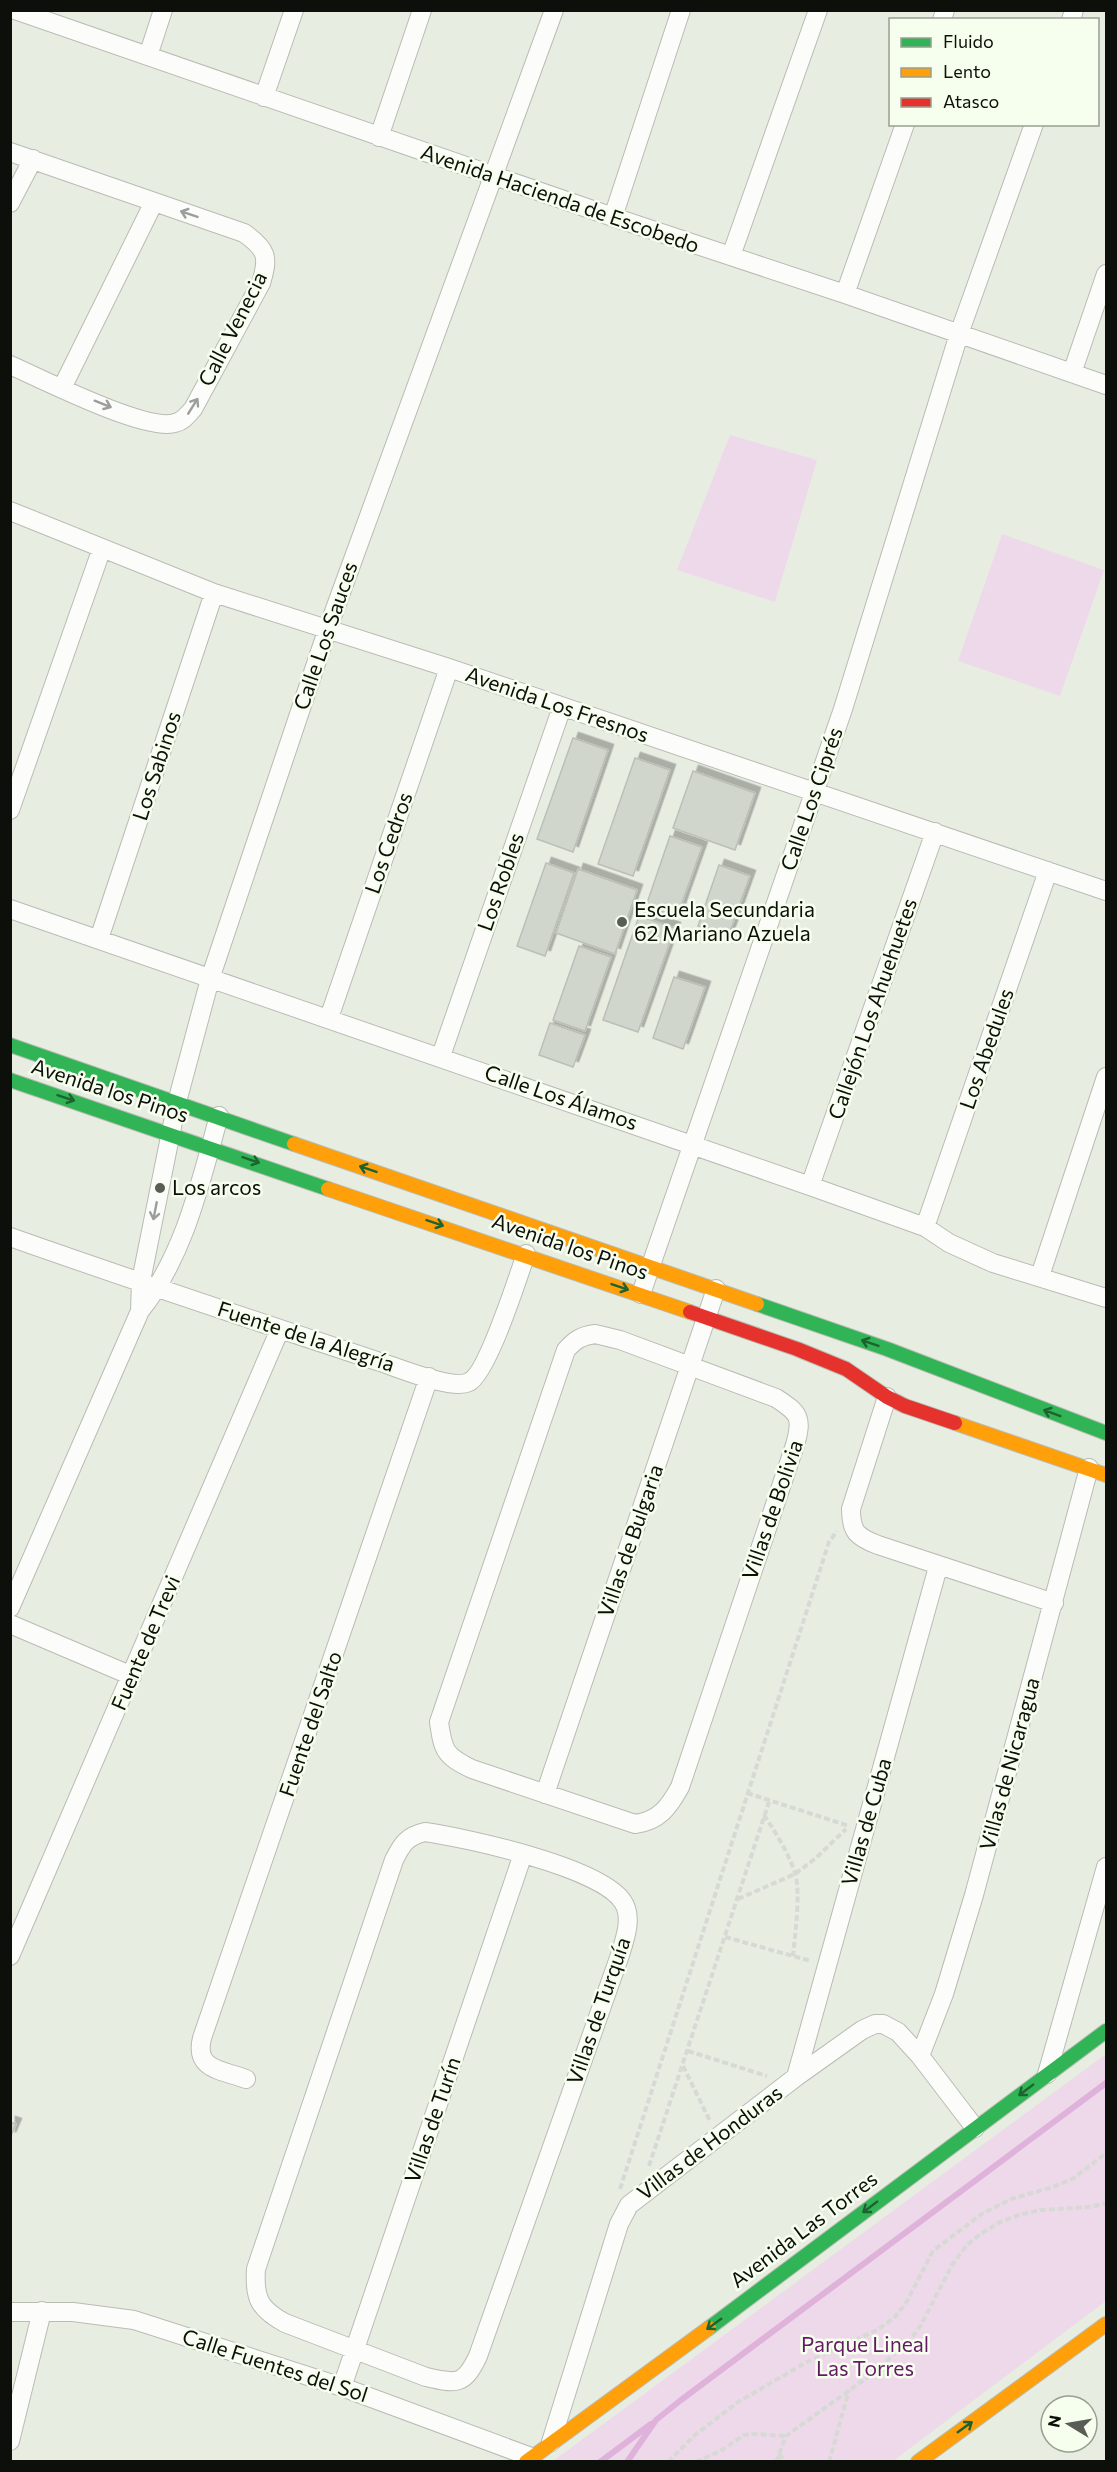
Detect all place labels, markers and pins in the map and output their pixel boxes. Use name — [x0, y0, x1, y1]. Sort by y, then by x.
place label: Escuela Secundaria 62 Mariano Azuela — [634, 896, 815, 945]
marker: Escuela Secundaria 62 Mariano Azuela — [615, 915, 629, 929]
place label: Los arcos — [172, 1174, 261, 1199]
marker: Los arcos — [153, 1181, 167, 1195]

